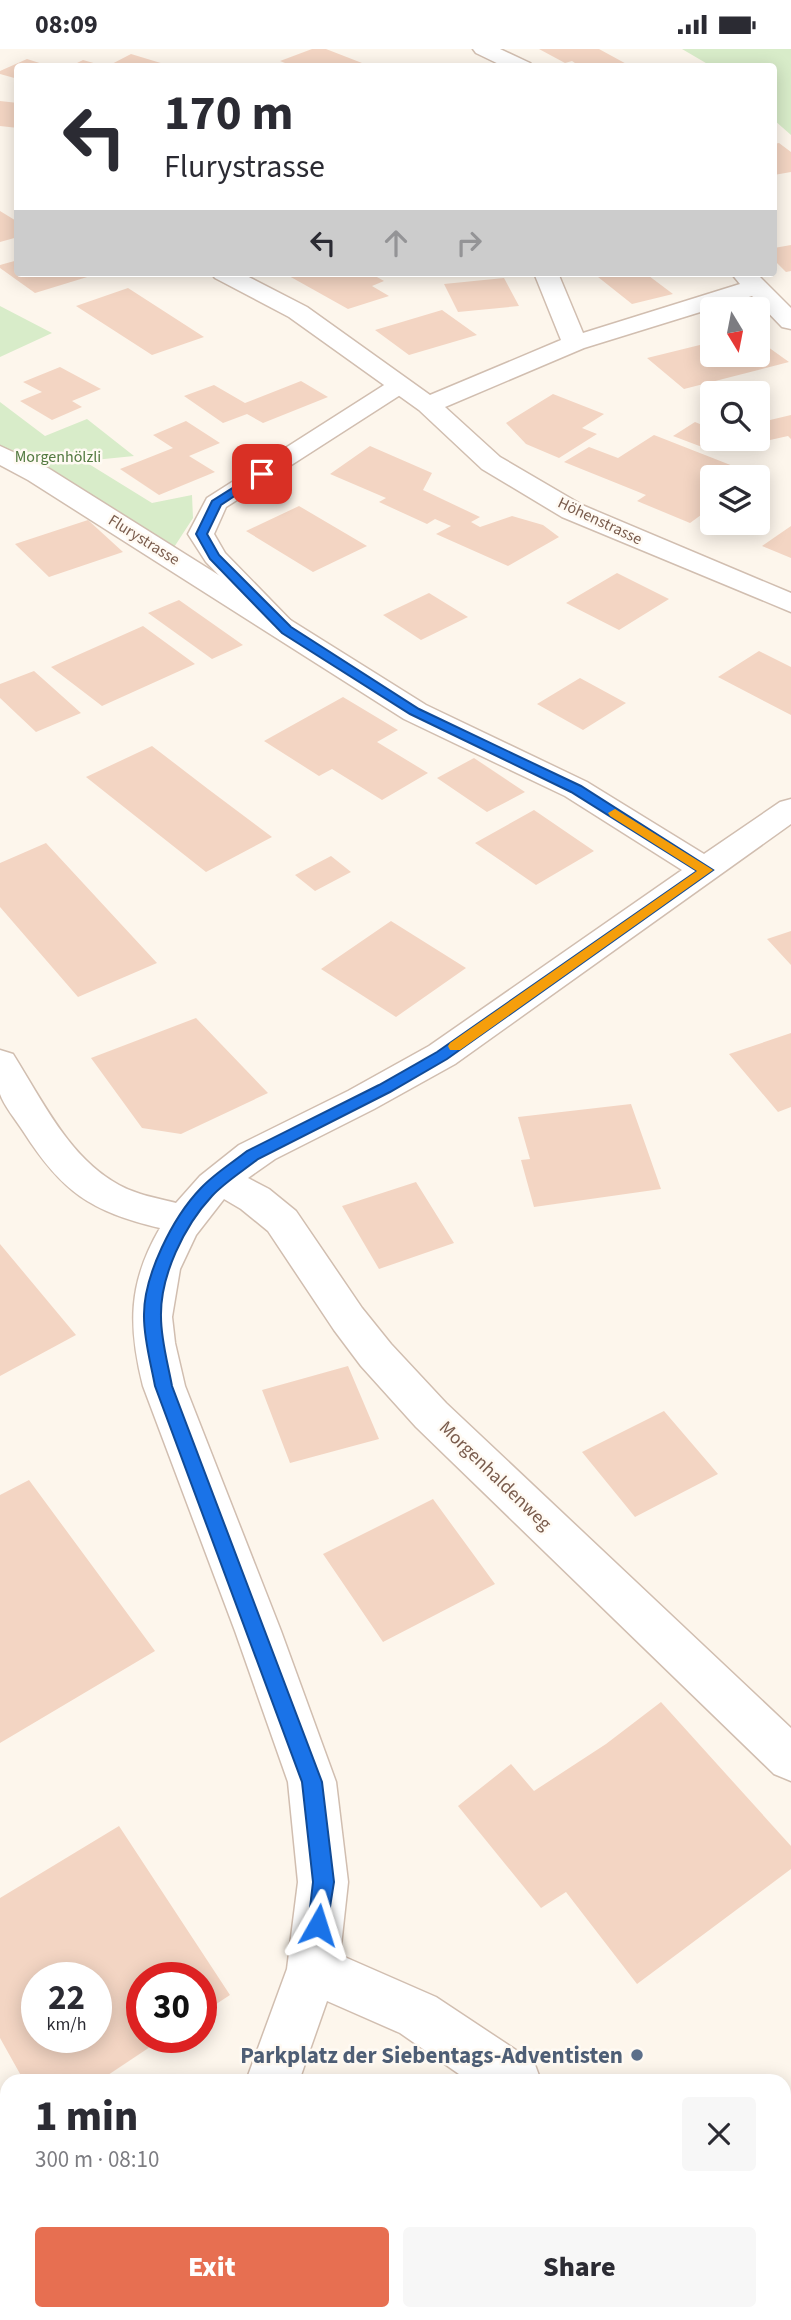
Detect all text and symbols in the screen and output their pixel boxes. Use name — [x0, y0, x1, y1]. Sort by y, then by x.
text: 08:09 — [35, 6, 98, 43]
text: 170 m — [164, 79, 293, 149]
icon: left — [49, 91, 140, 182]
text: Flurystrasse — [164, 144, 325, 190]
icon: left — [304, 224, 342, 262]
icon: ahead — [377, 224, 415, 262]
icon: right — [450, 224, 488, 262]
north arrow — [700, 297, 770, 367]
map controls — [700, 297, 770, 535]
button: search — [700, 381, 770, 451]
pin — [232, 444, 292, 504]
park label: Morgenhölzli — [15, 446, 101, 468]
icon: arrive — [243, 455, 281, 493]
button: layers — [700, 465, 770, 535]
street label: Höhenstrasse — [554, 492, 646, 550]
street label: Flurystrasse — [104, 509, 184, 571]
street label: Morgenhaldenweg — [433, 1415, 558, 1537]
position arrow — [281, 1888, 355, 1962]
speed limit sign: 30 — [126, 1962, 217, 2053]
text: 22 — [48, 1973, 85, 2023]
text: km/h — [47, 2012, 86, 2037]
place label: Parkplatz der Siebentags-Adventisten — [240, 2039, 623, 2072]
marker: Parkplatz der Siebentags-Adventisten — [629, 2047, 645, 2063]
text: 1 min — [35, 2087, 138, 2147]
button: close — [682, 2097, 756, 2171]
text: 300 m · 08:10 — [35, 2143, 159, 2176]
button: Exit — [35, 2227, 389, 2307]
button: Share — [403, 2227, 756, 2307]

